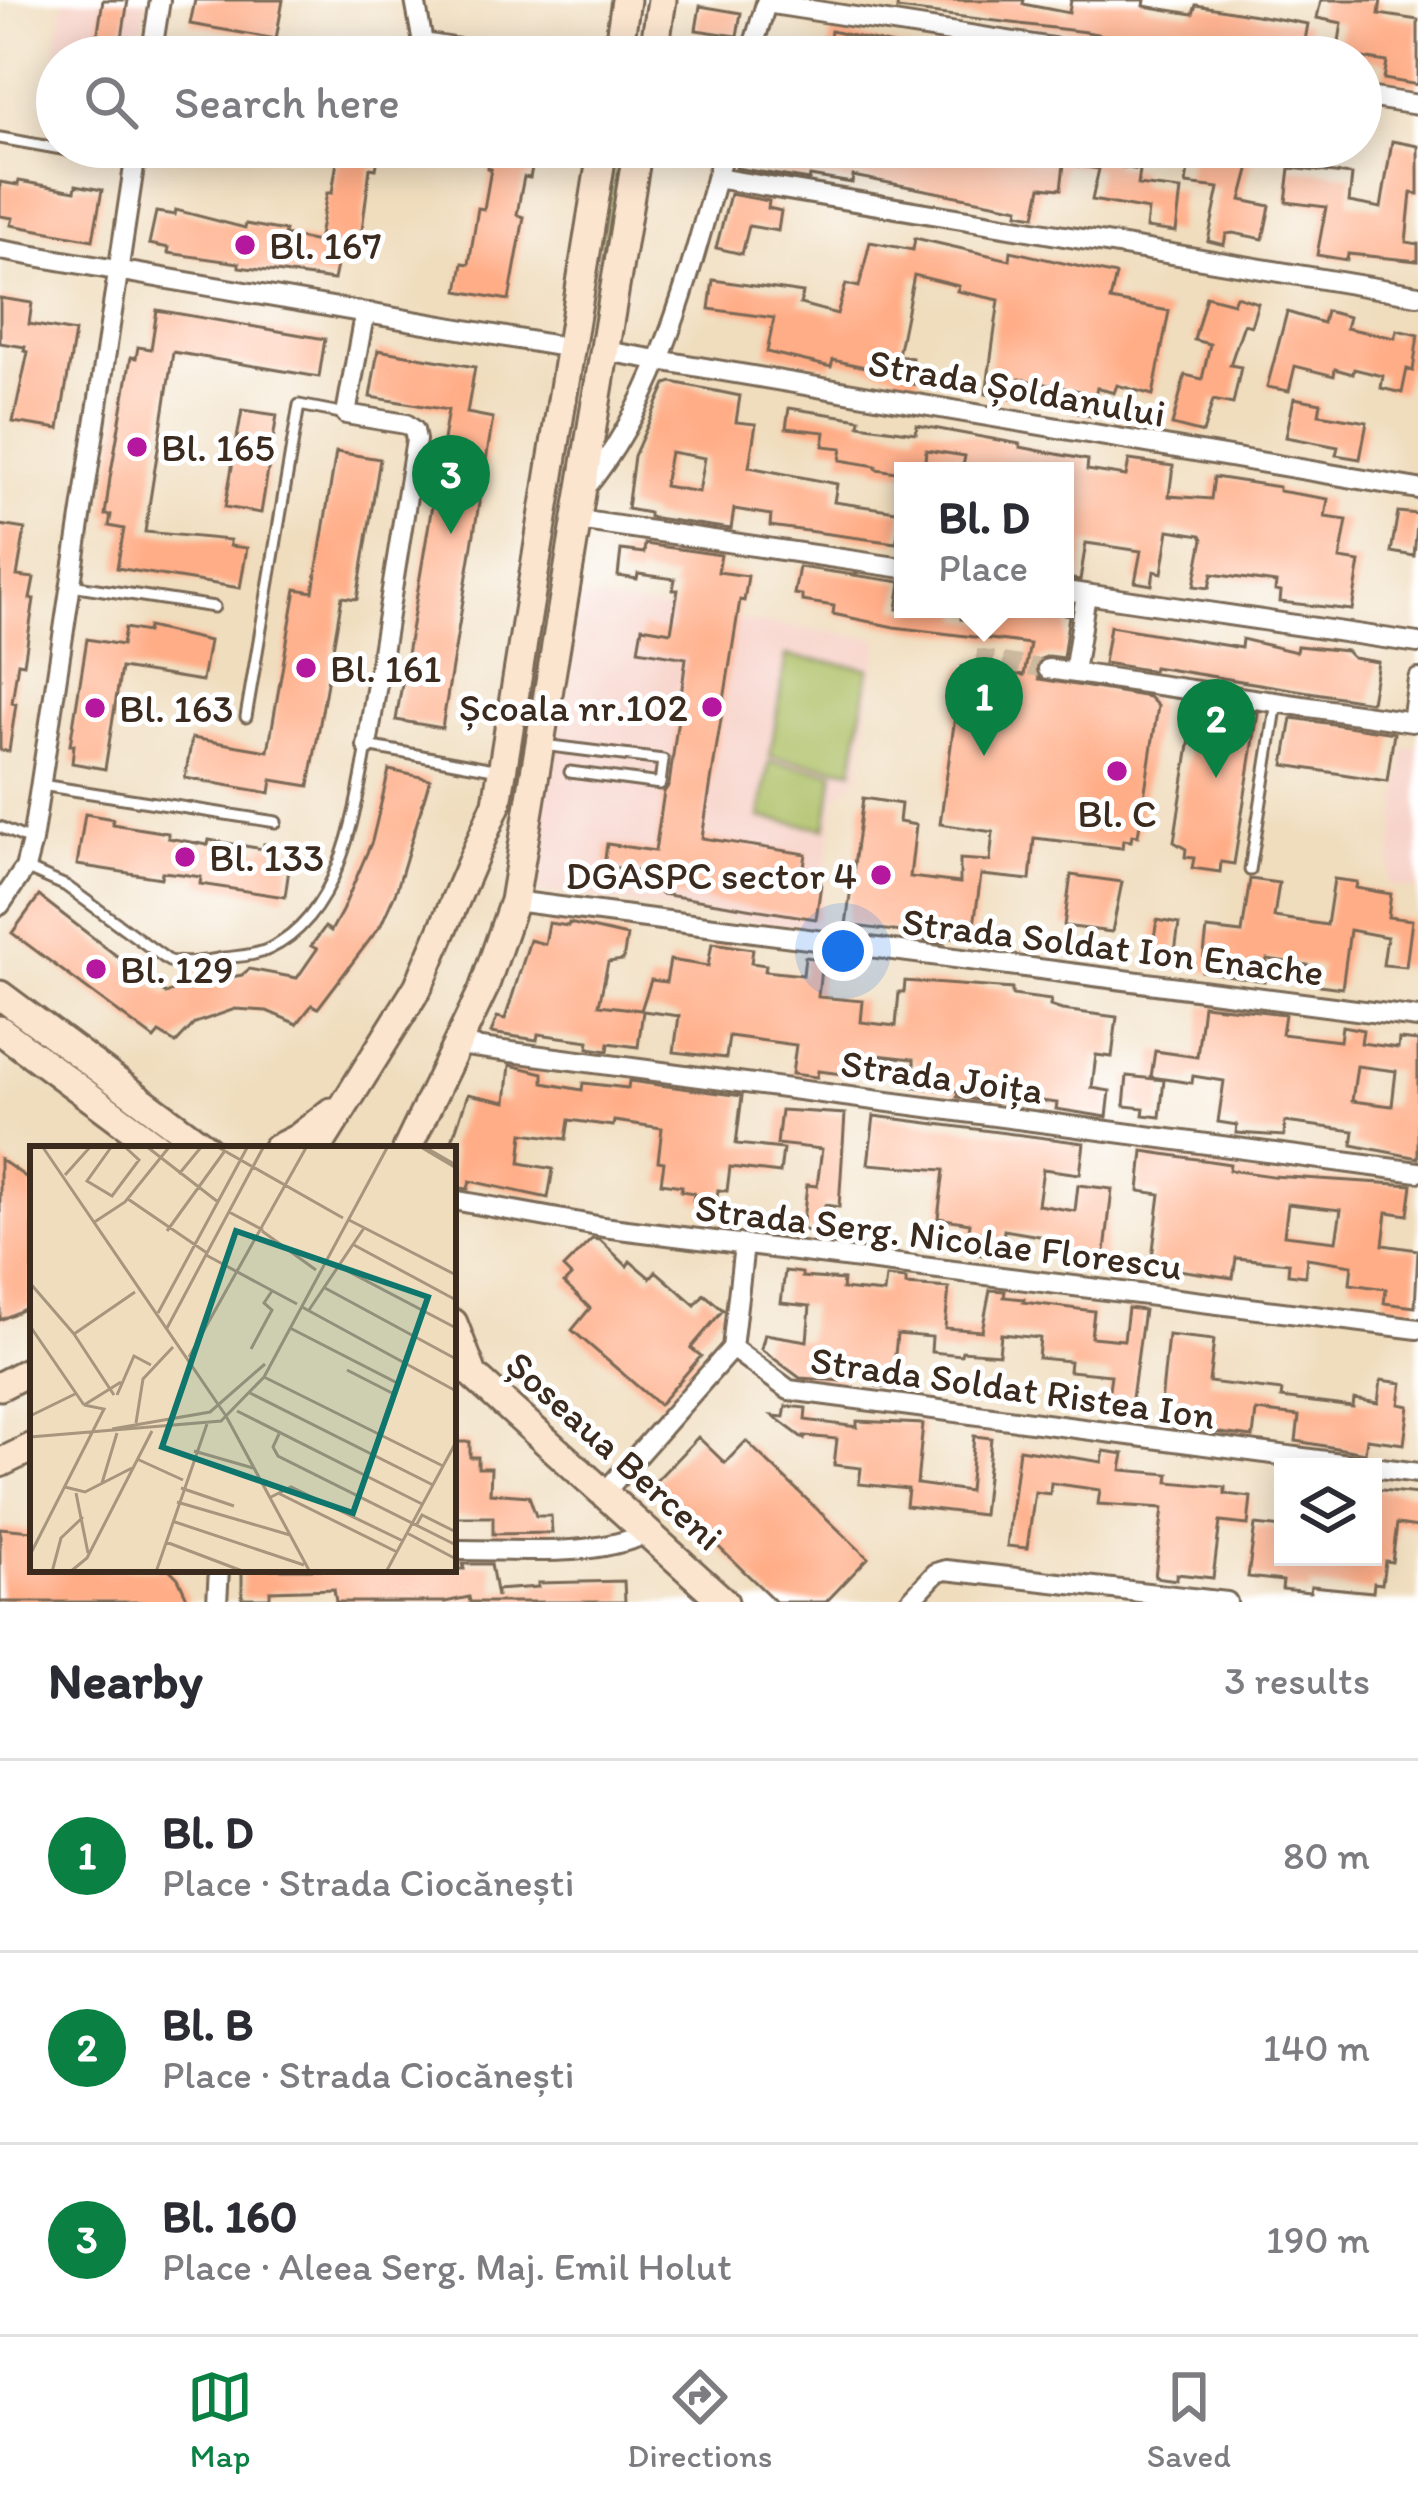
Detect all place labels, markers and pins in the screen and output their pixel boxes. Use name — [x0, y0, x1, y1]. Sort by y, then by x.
place label: Bl. 167 — [269, 222, 382, 269]
marker: Bl. 167 — [232, 232, 258, 258]
place label: Bl. 165 — [161, 424, 275, 471]
marker: Bl. 165 — [124, 434, 150, 460]
pin: 3 — [412, 435, 490, 534]
place label: Bl. 161 — [330, 645, 441, 692]
marker: Bl. 161 — [293, 655, 319, 681]
pin: 1 — [945, 657, 1023, 756]
pin: 2 — [1177, 679, 1255, 778]
place label: Școala nr.102 — [459, 684, 688, 731]
place label: Bl. 163 — [119, 685, 234, 732]
marker: Școala nr.102 — [699, 694, 725, 720]
marker: Bl. 163 — [82, 695, 108, 721]
marker: Bl. C — [1104, 758, 1130, 784]
place label: Bl. C — [1077, 790, 1157, 837]
place label: Bl. 133 — [209, 834, 324, 881]
marker: Bl. 133 — [172, 844, 198, 870]
place label: DGASPC sector 4 — [565, 852, 857, 899]
marker: DGASPC sector 4 — [868, 862, 894, 888]
place label: Bl. 129 — [120, 946, 234, 993]
marker: Bl. 129 — [83, 956, 109, 982]

